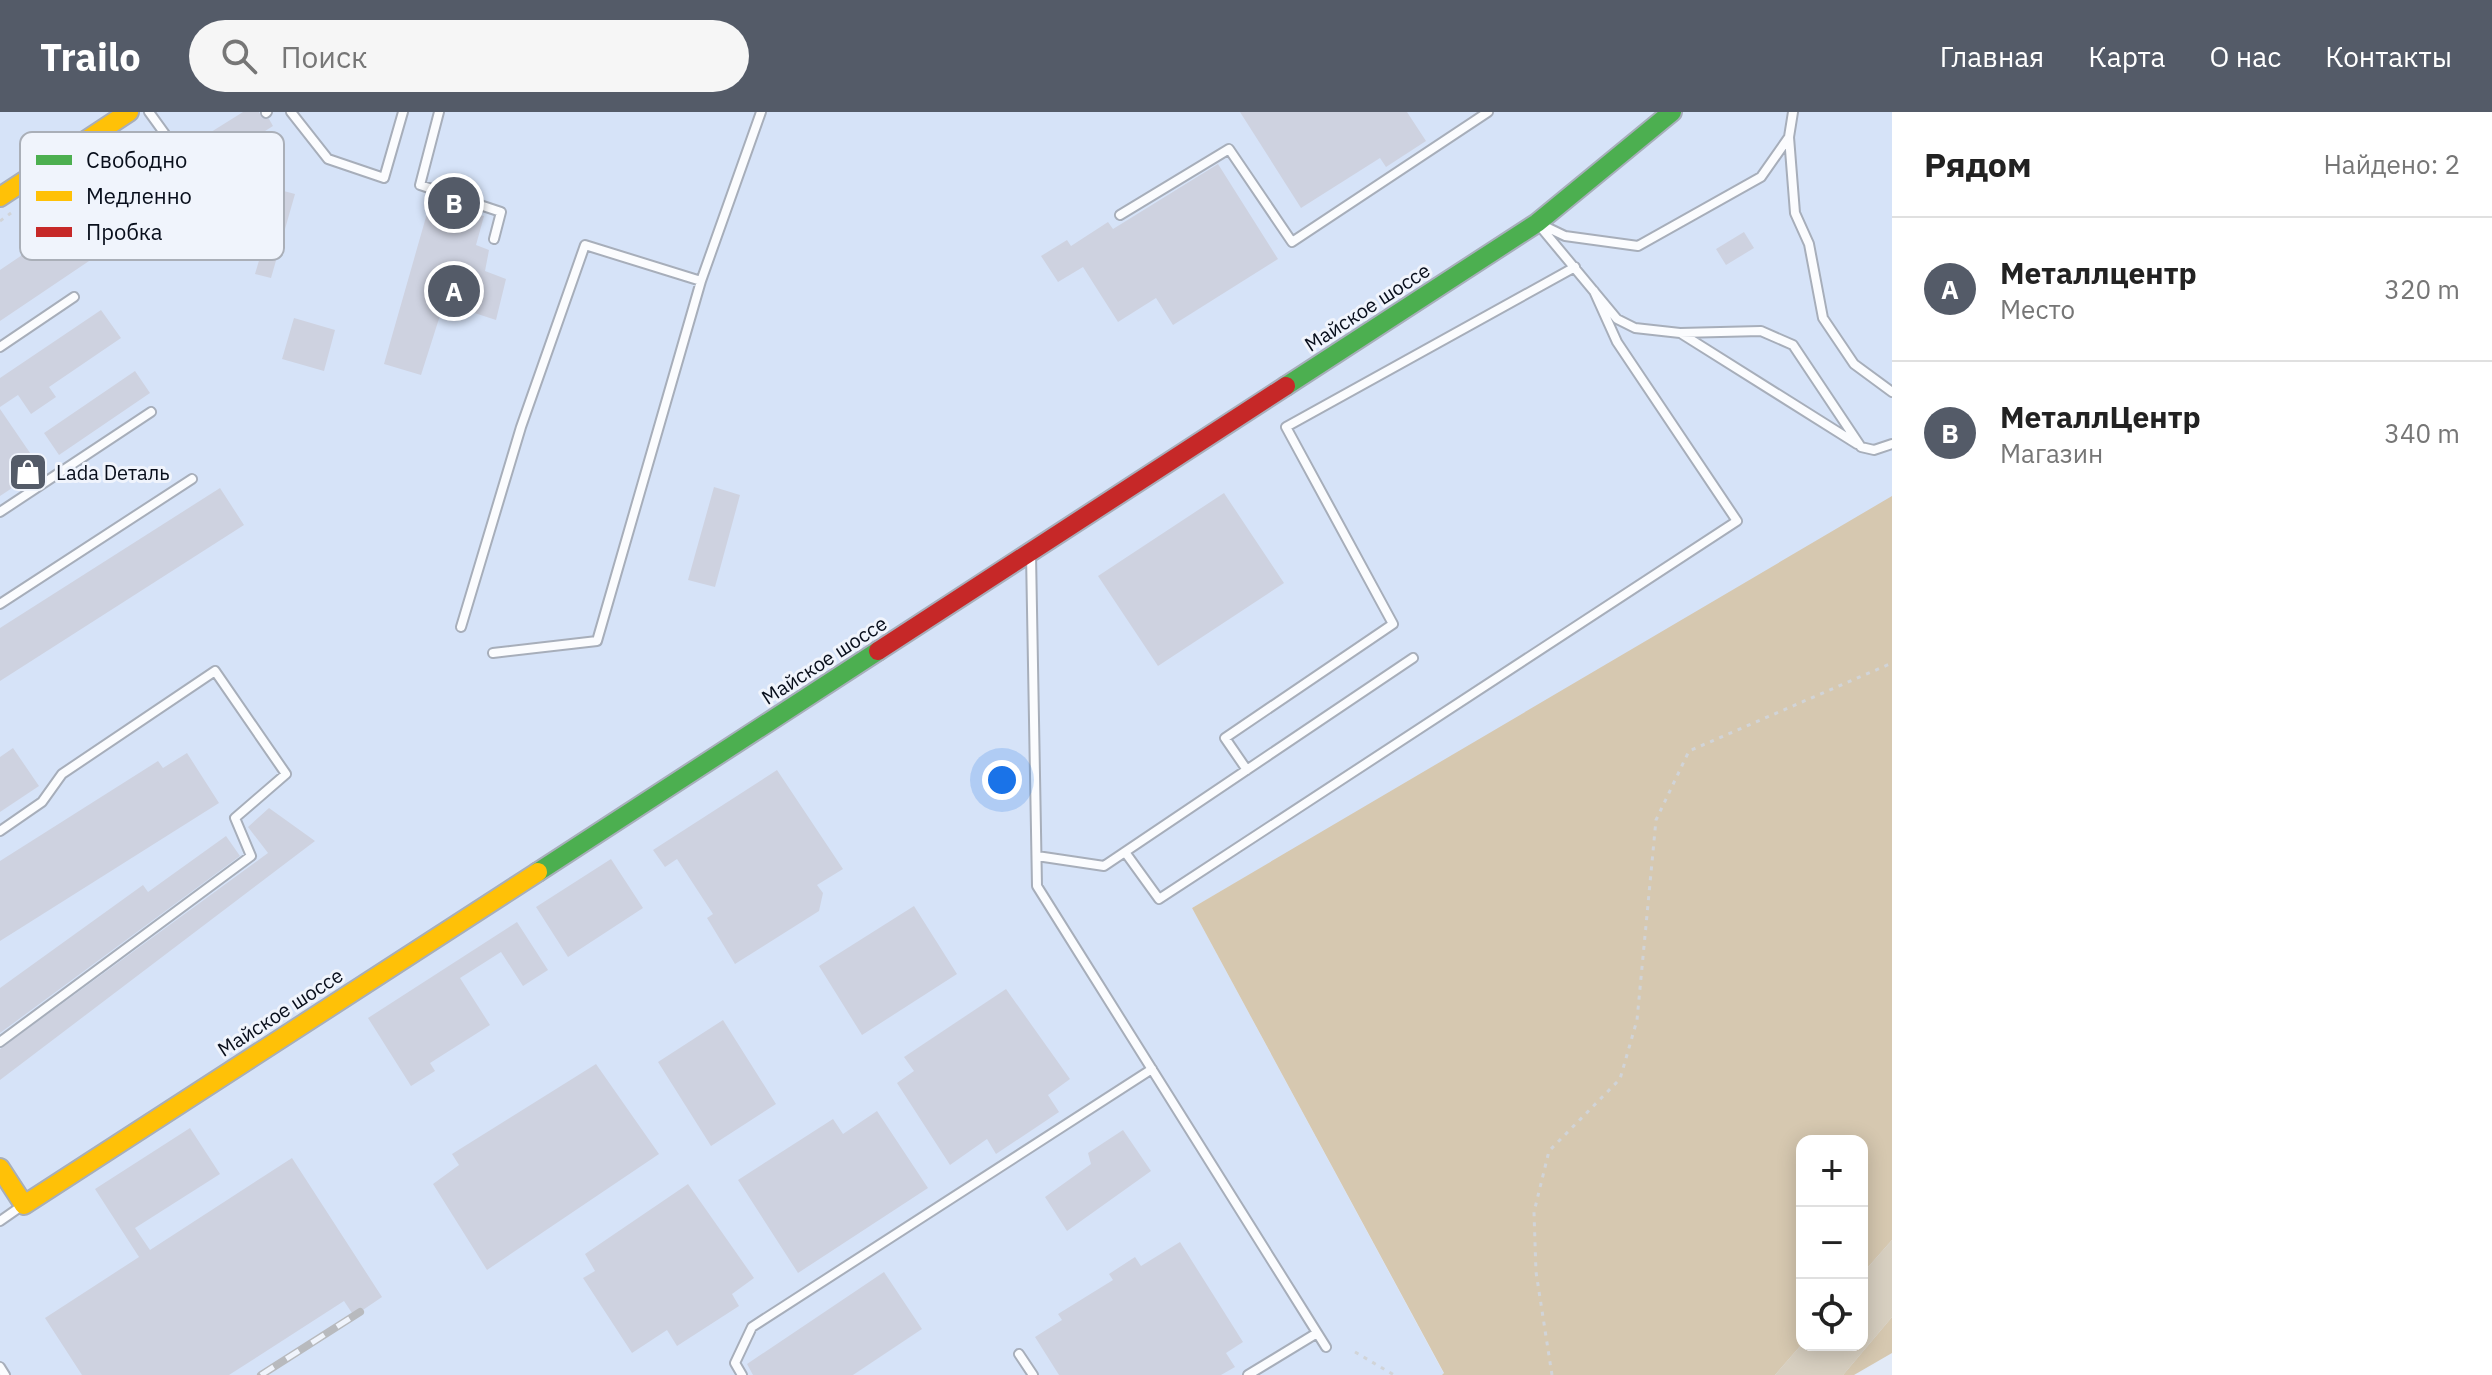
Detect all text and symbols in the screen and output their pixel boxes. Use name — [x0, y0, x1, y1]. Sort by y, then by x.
search box — [189, 20, 749, 92]
text: Trailo — [40, 32, 141, 81]
icon: search — [217, 34, 261, 78]
text: Поиск — [281, 37, 368, 76]
text: Главная — [1940, 38, 2044, 75]
text: Карта — [2088, 38, 2165, 75]
text: О нас — [2209, 38, 2281, 75]
text: Контакты — [2325, 38, 2452, 75]
legend — [20, 132, 284, 260]
text: Рядом — [1924, 142, 2032, 186]
text: Свободно — [86, 145, 187, 174]
text: Найдено: 2 — [2323, 147, 2460, 181]
pin: B — [428, 173, 480, 233]
text: Медленно — [86, 181, 192, 210]
text: Пробка — [86, 217, 163, 246]
text: Металлцентр — [2000, 253, 2197, 292]
street label: Майское шоссе — [1299, 256, 1435, 358]
pin: A — [428, 261, 480, 321]
text: A — [1941, 272, 1959, 306]
text: 320 m — [2384, 272, 2460, 306]
text: Место — [2000, 292, 2075, 326]
text: МеталлЦентр — [2000, 397, 2201, 436]
text: B — [1941, 416, 1959, 450]
text: 340 m — [2384, 416, 2460, 450]
text: Магазин — [2000, 436, 2103, 470]
shop icon: Lada Dеталь — [7, 451, 49, 493]
place label: Lada Dеталь — [56, 459, 170, 486]
street label: Майское шоссе — [756, 609, 892, 711]
your location — [982, 760, 1022, 800]
street label: Майское шоссе — [212, 961, 348, 1063]
map controls — [1796, 1135, 1868, 1351]
button: + — [1796, 1135, 1868, 1207]
button: − — [1796, 1207, 1868, 1279]
button: locate — [1796, 1279, 1868, 1351]

